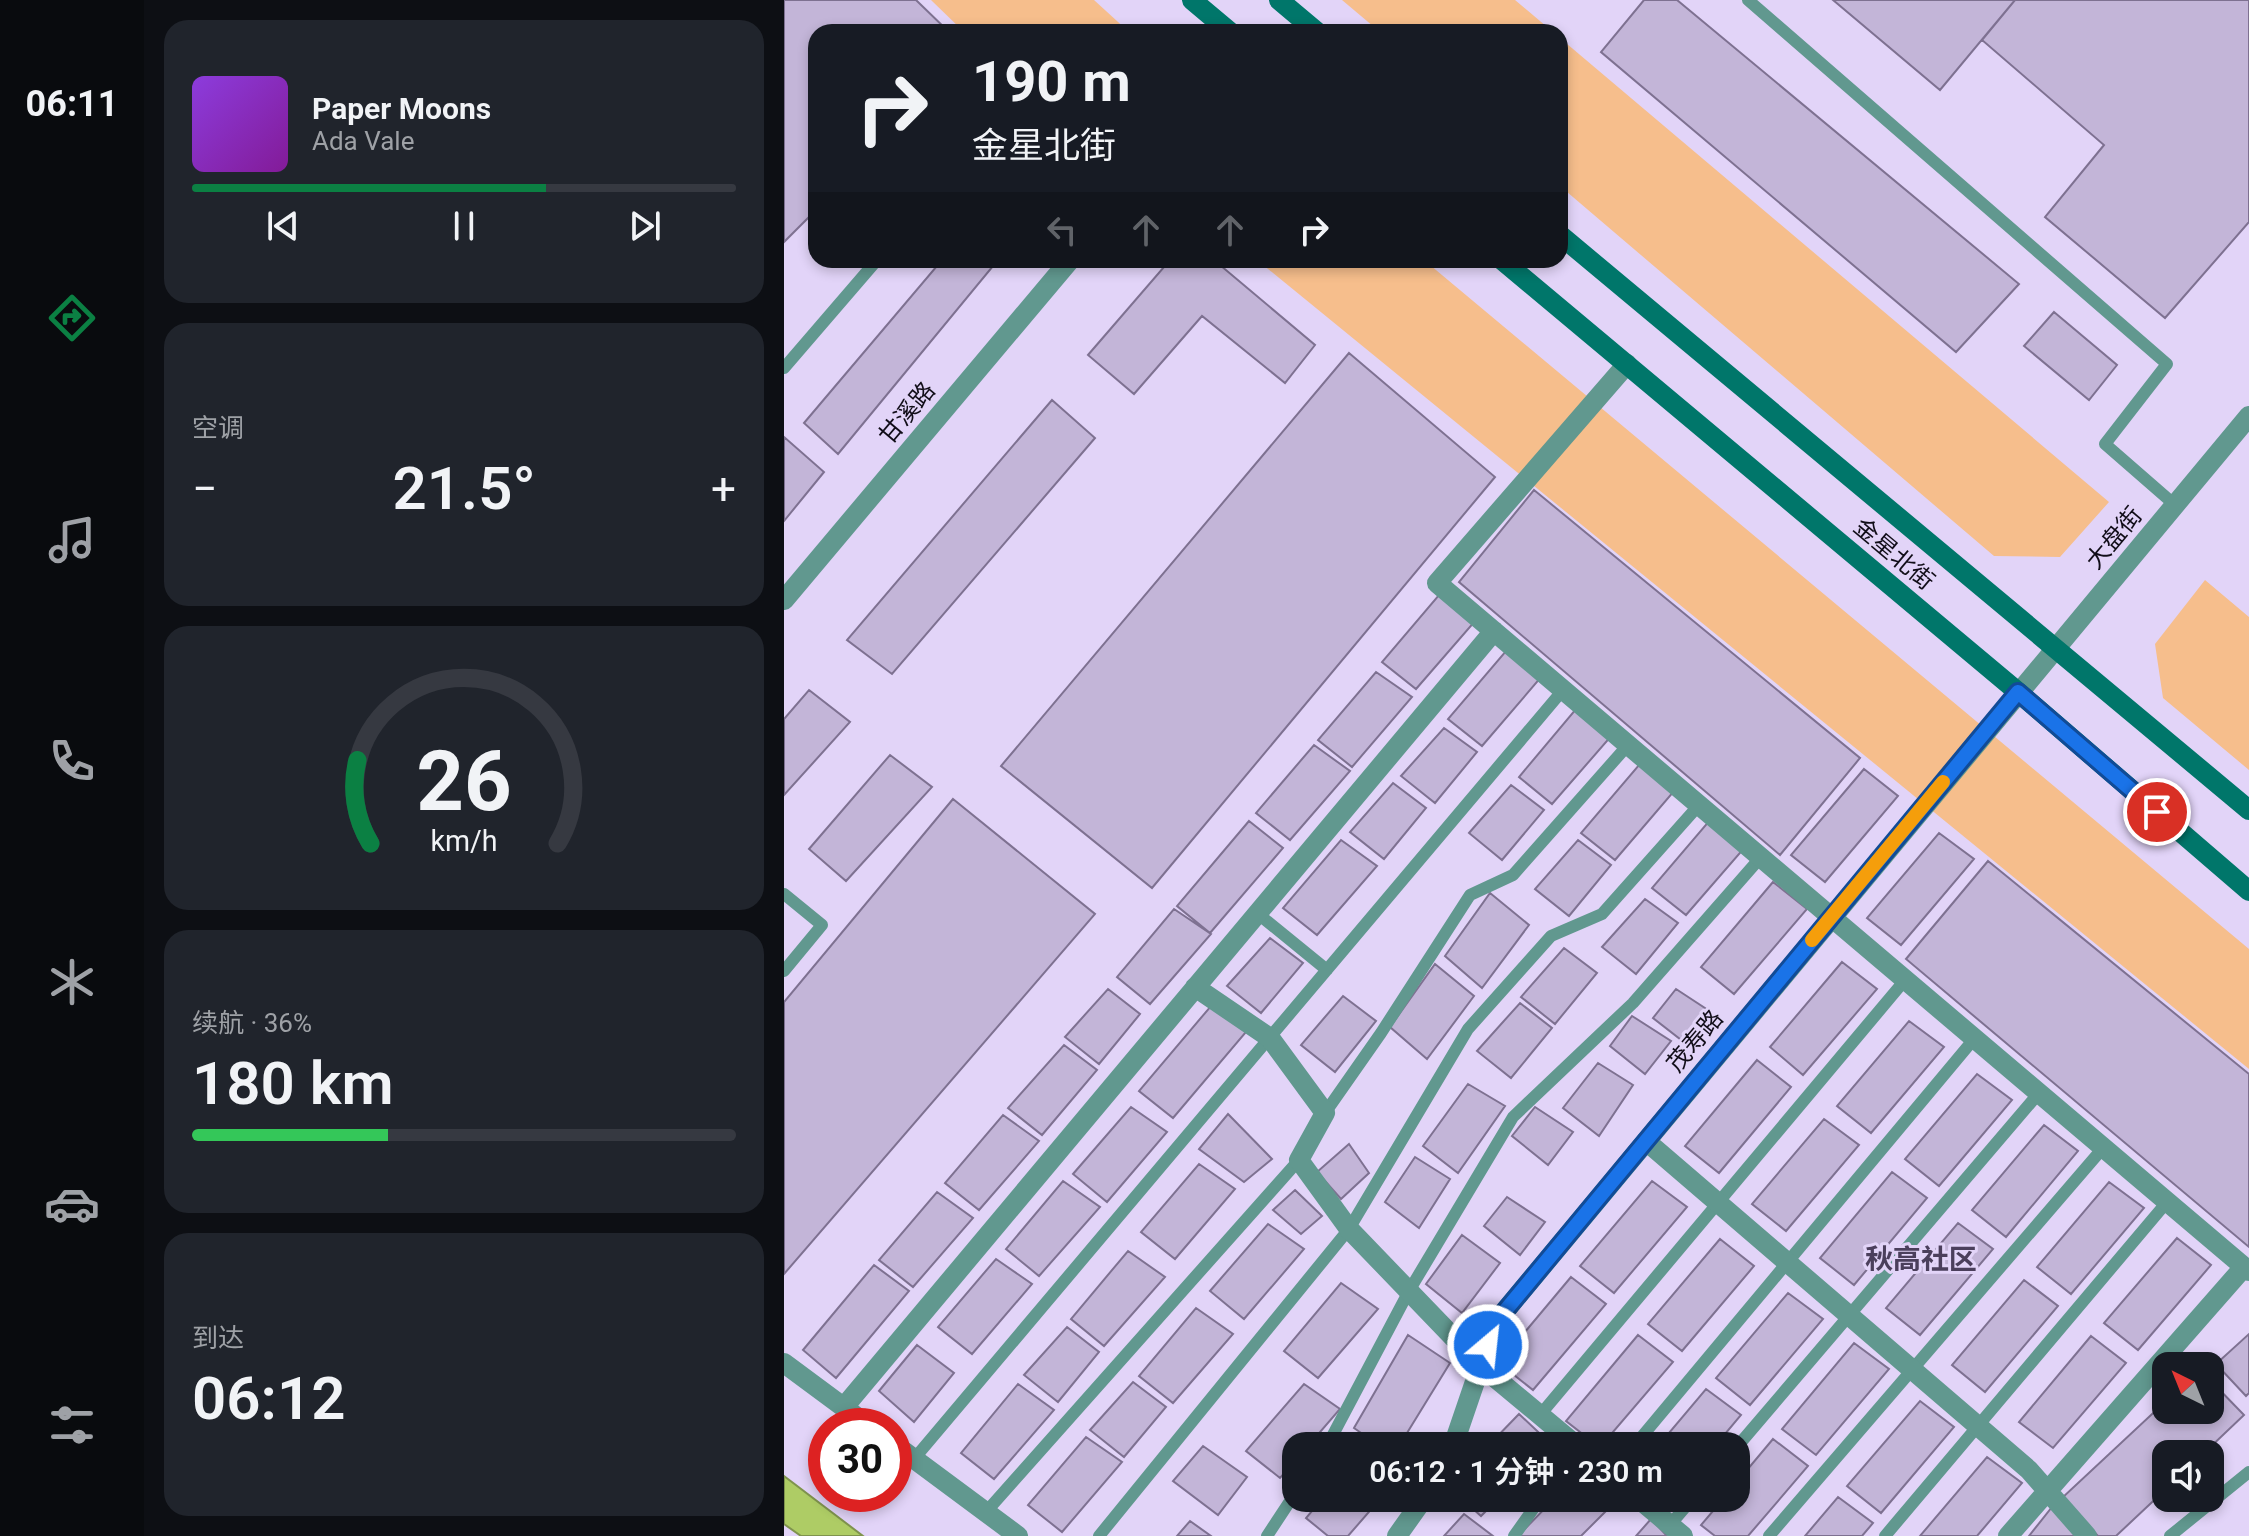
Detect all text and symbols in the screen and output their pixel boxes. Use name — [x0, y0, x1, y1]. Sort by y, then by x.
text: 190 m — [972, 49, 1131, 115]
icon: right — [840, 56, 944, 160]
text: 06:11 — [26, 83, 118, 125]
text: Paper Moons — [312, 91, 491, 126]
text: 金星北街 — [972, 125, 1116, 167]
text: Ada Vale — [312, 126, 414, 156]
icon: previous — [261, 204, 305, 248]
icon: pause — [442, 204, 486, 248]
icon: next — [623, 204, 667, 248]
icon: left — [1040, 208, 1084, 252]
icon: ahead — [1124, 208, 1168, 252]
icon: ahead — [1208, 208, 1252, 252]
icon: right — [1292, 208, 1336, 252]
icon: directions — [44, 290, 100, 346]
street label: 甘溪路 — [873, 376, 941, 450]
text: 空调 — [192, 413, 244, 443]
text: 21.5° — [393, 453, 536, 524]
text: − — [192, 463, 217, 515]
text: + — [711, 463, 736, 515]
street label: 大盘街 — [2080, 501, 2148, 575]
icon: music — [44, 512, 100, 568]
street label: 金星北街 — [1848, 512, 1940, 596]
icon: phone — [44, 733, 100, 789]
text: 26 — [416, 733, 512, 830]
pin — [2123, 778, 2191, 846]
icon: arrive — [2135, 790, 2179, 834]
text: km/h — [430, 824, 498, 858]
icon: climate — [44, 954, 100, 1010]
street label: 茂寿路 — [1661, 1004, 1729, 1078]
text: 续航 · 36% — [192, 1008, 312, 1038]
text: 180 km — [192, 1048, 394, 1119]
icon: car — [44, 1176, 100, 1232]
district label: 秋高社区 — [1865, 1243, 1977, 1276]
position arrow — [1446, 1303, 1530, 1387]
text: 到达 — [192, 1323, 244, 1353]
north arrow — [2152, 1352, 2224, 1424]
map controls — [2152, 1352, 2224, 1512]
text: 06:12 — [192, 1363, 345, 1434]
icon: filters — [44, 1397, 100, 1453]
speed limit sign: 30 — [808, 1408, 912, 1512]
button: sound — [2152, 1440, 2224, 1512]
text: 06:12 · 1 分钟 · 230 m — [1369, 1454, 1663, 1489]

